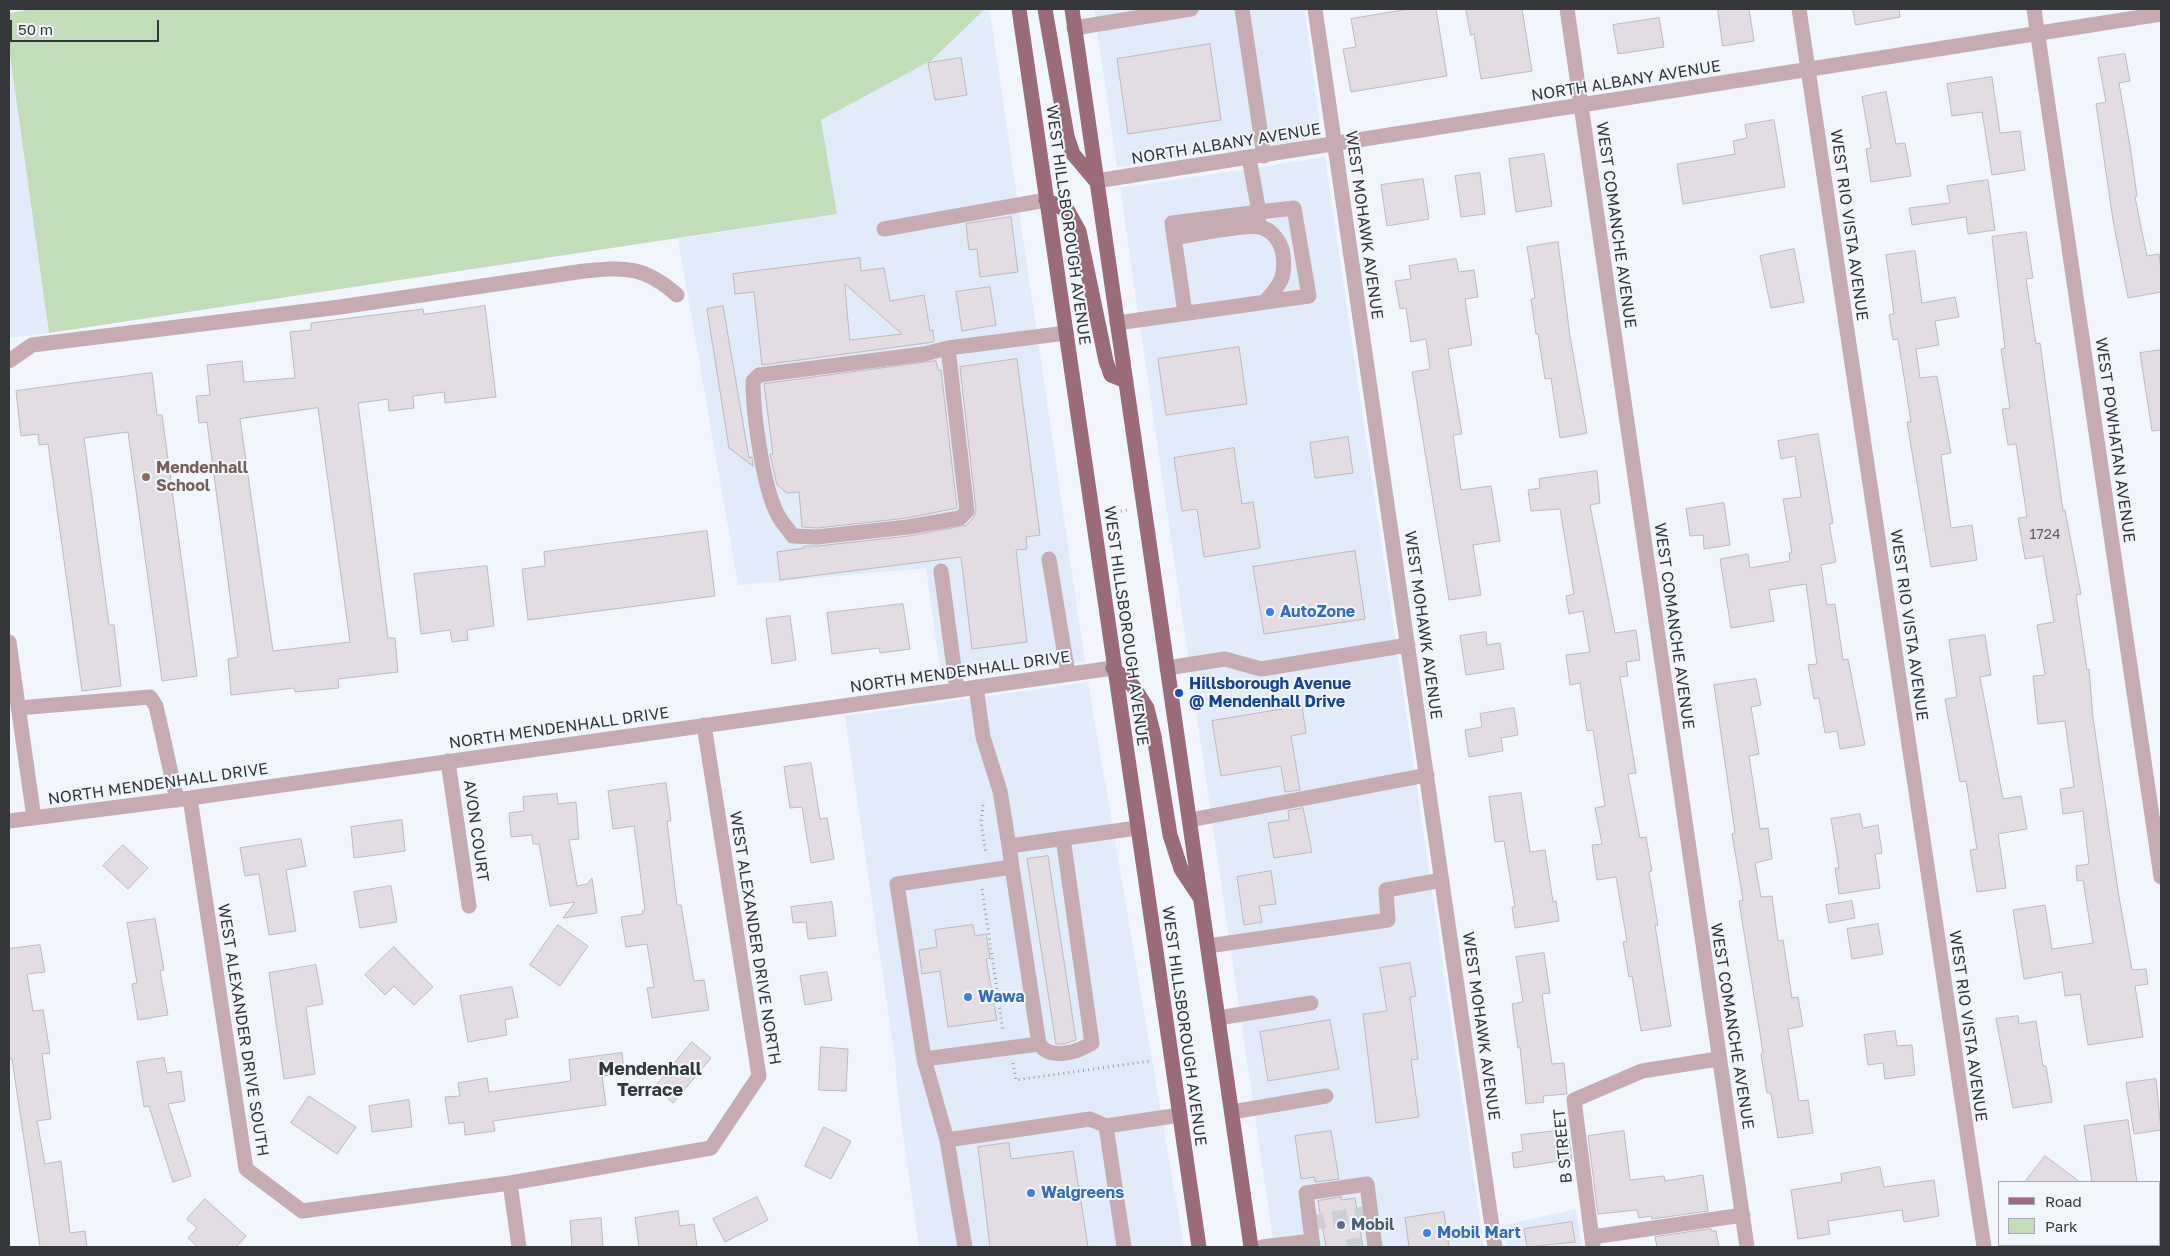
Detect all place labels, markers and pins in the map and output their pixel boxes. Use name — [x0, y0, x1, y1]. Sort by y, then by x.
place label: Mendenhall School — [156, 458, 248, 496]
marker: Mendenhall School — [140, 471, 152, 483]
place label: AutoZone — [1280, 602, 1355, 622]
marker: AutoZone — [1264, 606, 1276, 618]
place label: Hillsborough Avenue @ Mendenhall Drive — [1189, 674, 1351, 712]
marker: Hillsborough Avenue @ Mendenhall Drive — [1173, 687, 1185, 699]
place label: Wawa — [978, 987, 1024, 1007]
marker: Wawa — [962, 991, 974, 1003]
place label: Walgreens — [1041, 1183, 1124, 1203]
marker: Walgreens — [1025, 1187, 1037, 1199]
place label: Mobil — [1351, 1215, 1394, 1235]
marker: Mobil — [1335, 1219, 1347, 1231]
place label: Mobil Mart — [1437, 1223, 1521, 1243]
marker: Mobil Mart — [1421, 1227, 1433, 1239]

